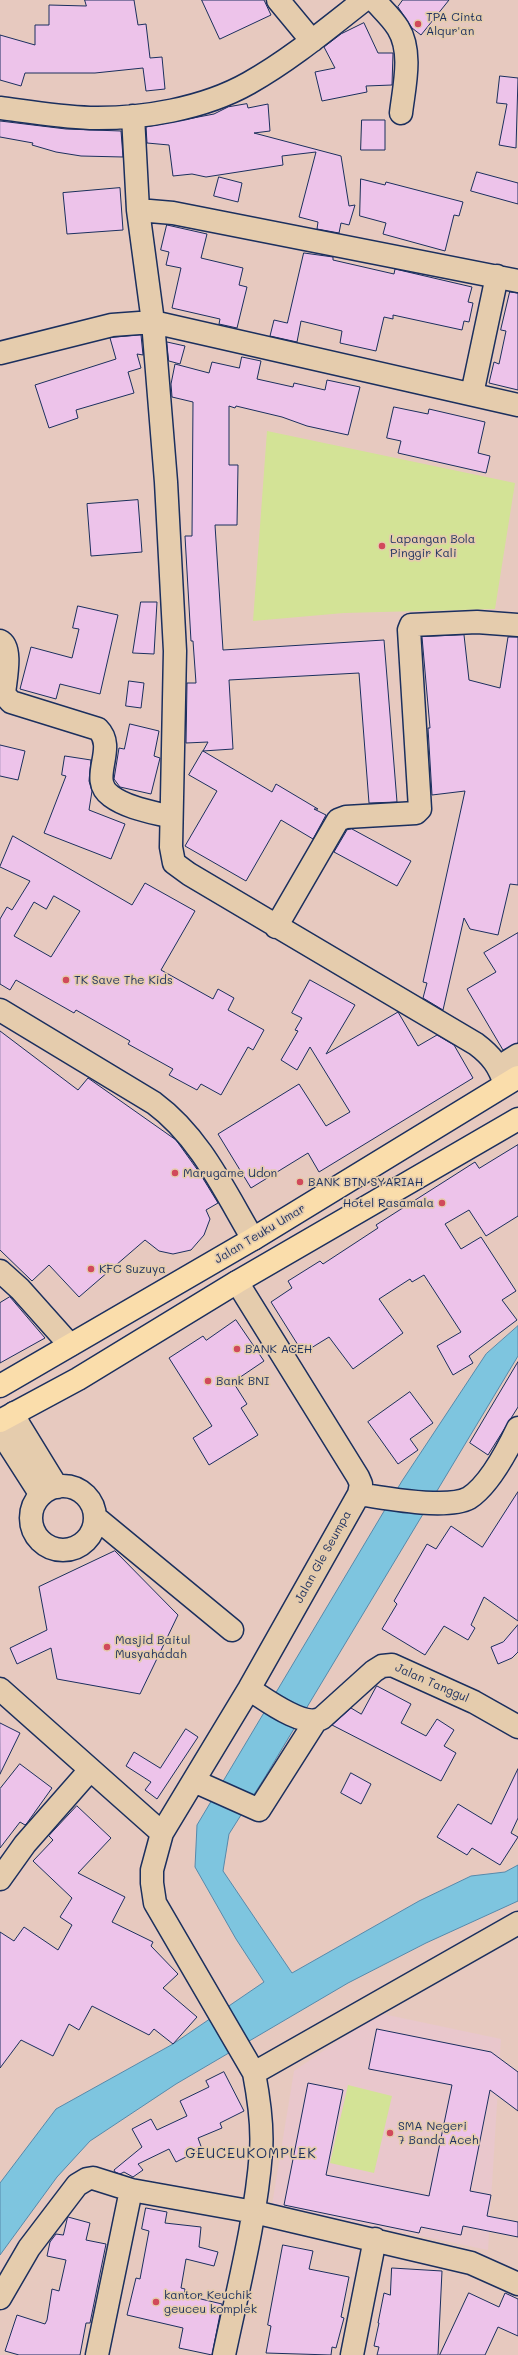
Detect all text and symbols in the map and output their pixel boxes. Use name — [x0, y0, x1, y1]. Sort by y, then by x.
place label: TPA Cinta Alqur'an — [426, 10, 483, 38]
marker: TPA Cinta Alqur'an — [413, 19, 423, 29]
place label: Lapangan Bola Pinggir Kali — [390, 532, 475, 560]
marker: Lapangan Bola Pinggir Kali — [377, 541, 387, 551]
place label: TK Save The Kids — [74, 973, 173, 987]
marker: TK Save The Kids — [61, 975, 71, 985]
place label: Marugame Udon — [183, 1166, 277, 1180]
marker: Marugame Udon — [170, 1168, 180, 1178]
place label: BANK BTN SYARIAH — [308, 1175, 423, 1189]
marker: BANK BTN SYARIAH — [295, 1177, 305, 1187]
place label: Hotel Rasamala — [343, 1196, 434, 1210]
marker: Hotel Rasamala — [437, 1198, 447, 1208]
street label: Jalan Teuku Umar — [212, 1201, 308, 1267]
place label: KFC Suzuya — [99, 1262, 166, 1276]
marker: KFC Suzuya — [86, 1264, 96, 1274]
place label: BANK ACEH — [245, 1342, 312, 1356]
marker: BANK ACEH — [232, 1344, 242, 1354]
place label: Bank BNI — [216, 1374, 269, 1388]
marker: Bank BNI — [203, 1376, 213, 1386]
street label: Jalan Gle Seumpa — [292, 1508, 354, 1606]
place label: Masjid Baitul Musyahadah — [115, 1633, 190, 1661]
marker: Masjid Baitul Musyahadah — [102, 1642, 112, 1652]
street label: Jalan Tanggul — [393, 1660, 471, 1706]
place label: SMA Negeri 7 Banda Aceh — [398, 2119, 479, 2147]
marker: SMA Negeri 7 Banda Aceh — [385, 2128, 395, 2138]
district label: GEUCEUKOMPLEK — [185, 2146, 317, 2162]
place label: kantor Keuchik geuceu komplek — [164, 2288, 257, 2316]
marker: kantor Keuchik geuceu komplek — [151, 2297, 161, 2307]

